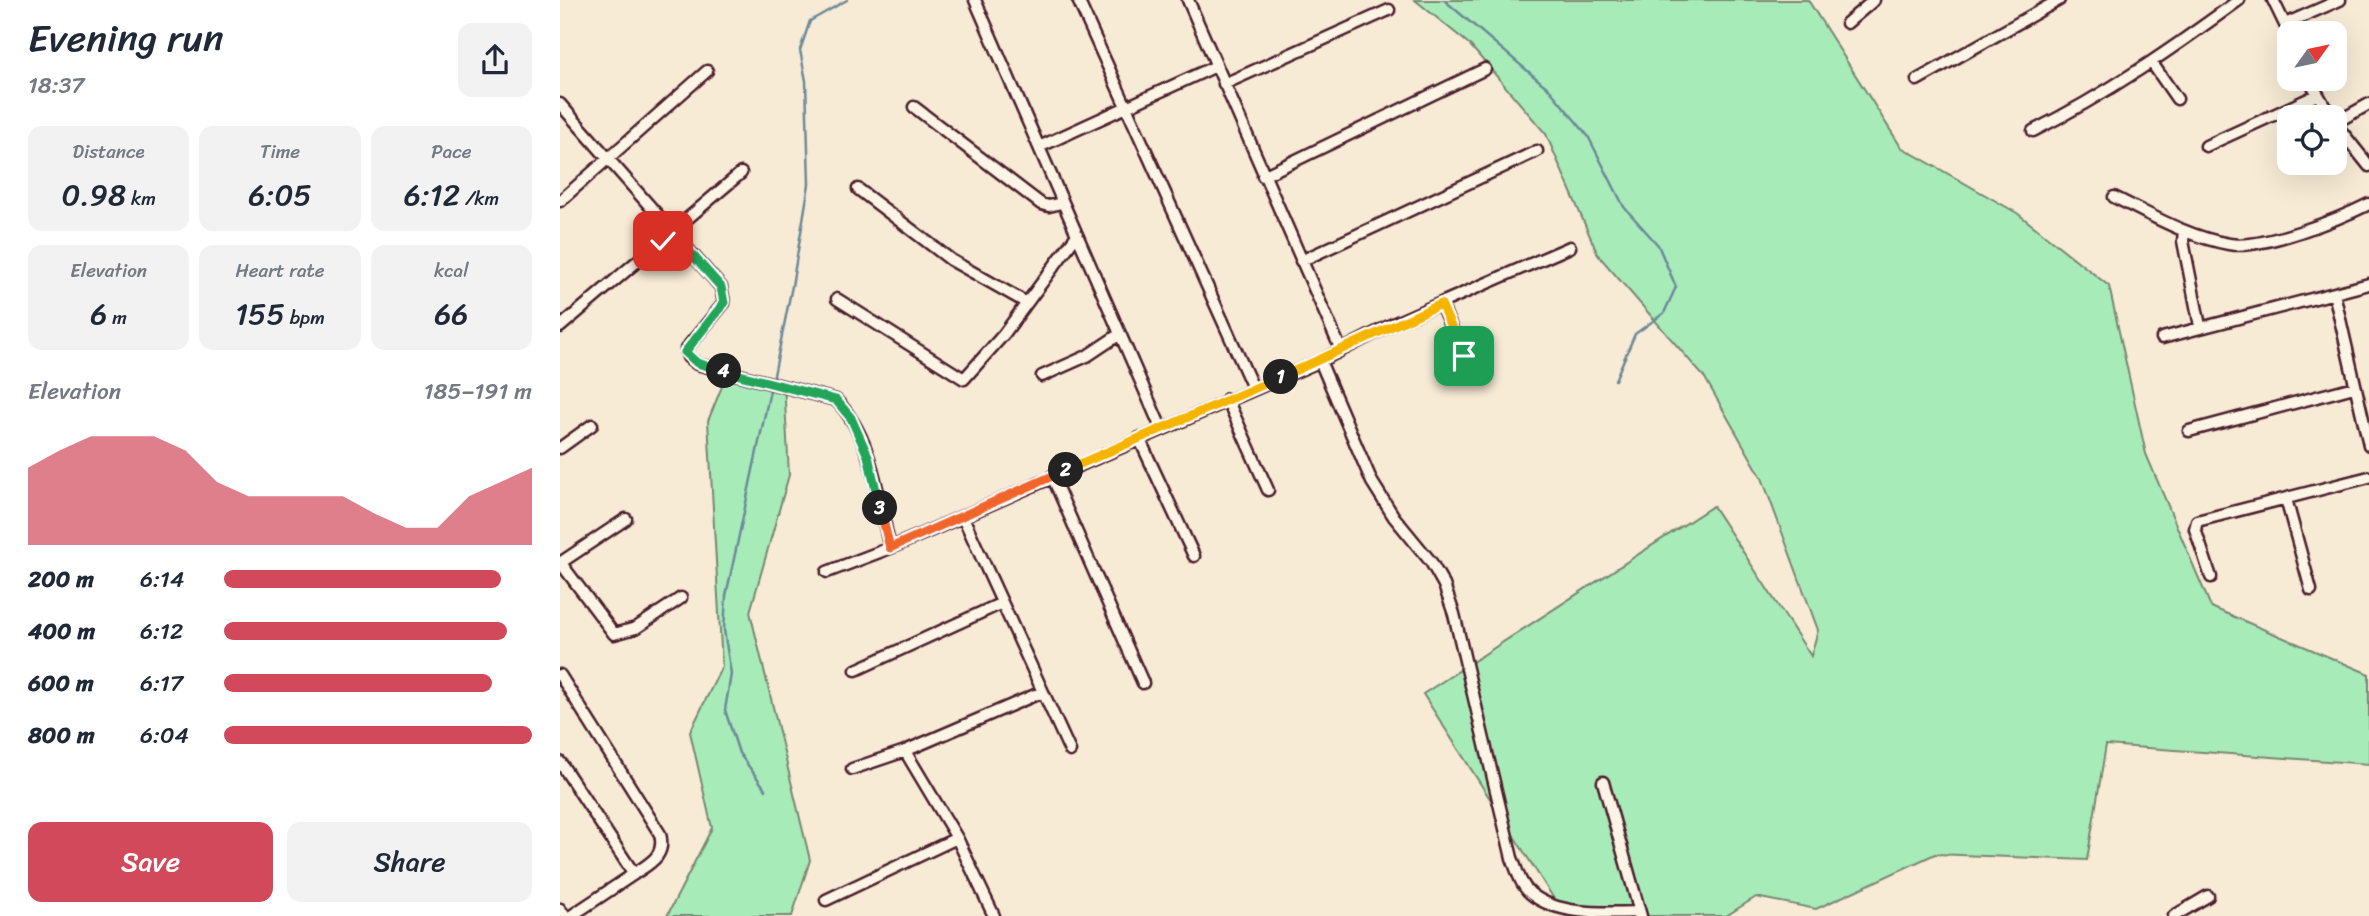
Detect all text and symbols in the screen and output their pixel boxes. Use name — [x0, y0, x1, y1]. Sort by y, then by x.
text: Evening run — [28, 5, 224, 72]
north arrow — [2277, 21, 2347, 91]
map controls — [2277, 21, 2347, 175]
button: share — [458, 23, 532, 97]
text: 18:37 — [28, 65, 84, 106]
button: locate — [2277, 105, 2347, 175]
text: Distance — [73, 135, 145, 168]
text: Time — [260, 135, 300, 168]
text: Pace — [431, 135, 471, 168]
text: 0.98 — [62, 168, 126, 222]
text: 6:05 — [248, 168, 312, 222]
text: 6:12 — [404, 168, 460, 222]
text: km — [126, 182, 156, 215]
text: /km — [460, 182, 499, 215]
pin — [633, 211, 693, 271]
icon: check — [644, 222, 682, 260]
text: Elevation — [70, 254, 147, 287]
text: Heart rate — [235, 254, 325, 287]
text: kcal — [434, 254, 469, 287]
text: 6 — [90, 287, 107, 341]
text: 155 — [235, 287, 285, 341]
text: 66 — [434, 287, 468, 341]
text: m — [107, 301, 127, 334]
text: bpm — [285, 301, 325, 334]
pin — [1434, 326, 1494, 386]
icon: arrive — [1445, 337, 1483, 375]
pin: 4 — [706, 354, 742, 388]
text: 4 — [718, 354, 729, 387]
pin: 1 — [1264, 360, 1298, 394]
text: 1 — [1276, 360, 1285, 393]
text: Elevation — [28, 371, 121, 412]
text: 185–191 m — [424, 371, 532, 412]
pin: 2 — [1049, 452, 1084, 488]
text: 2 — [1060, 453, 1071, 486]
pin: 3 — [862, 490, 898, 526]
text: 3 — [874, 491, 885, 524]
text: 200 m — [28, 559, 94, 600]
text: 6:14 — [140, 559, 184, 600]
text: 400 m — [28, 611, 95, 652]
text: 6:12 — [140, 611, 183, 652]
text: 600 m — [28, 663, 94, 704]
text: 6:17 — [140, 663, 183, 704]
text: 800 m — [28, 715, 95, 756]
text: 6:04 — [140, 715, 189, 756]
button: Save — [28, 822, 273, 902]
button: Share — [287, 822, 532, 902]

